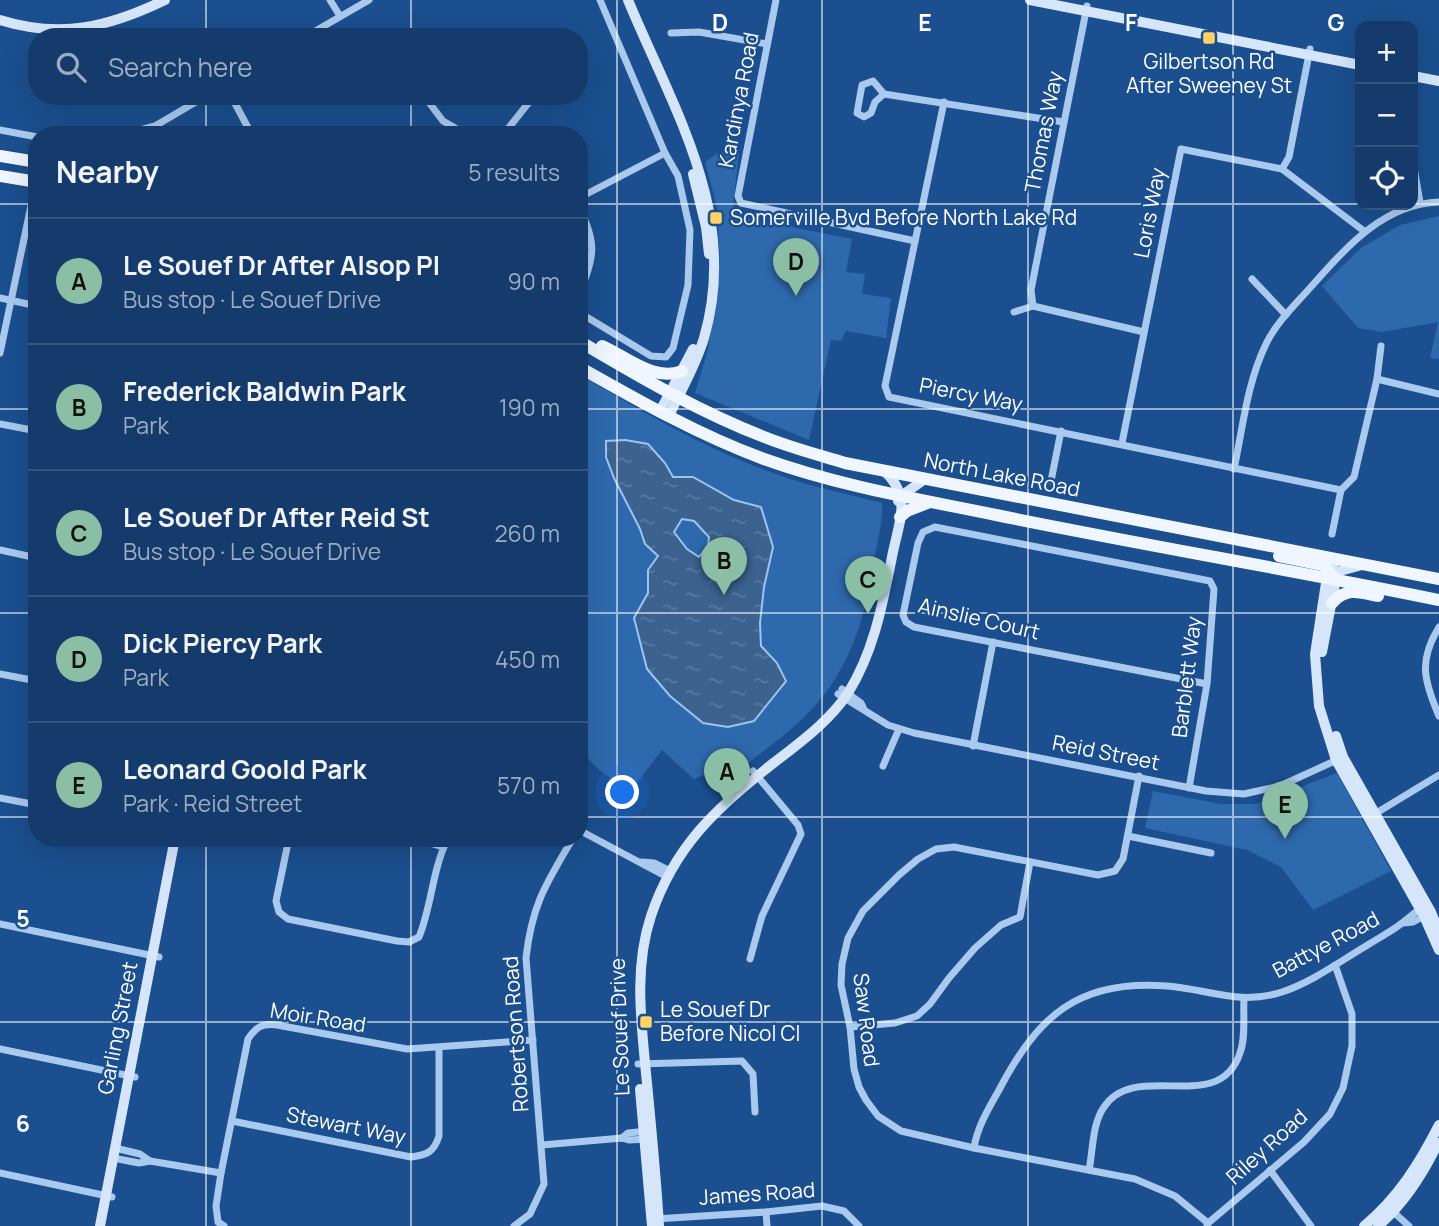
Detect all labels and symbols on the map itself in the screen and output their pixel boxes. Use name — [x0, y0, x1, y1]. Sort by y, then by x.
text: D — [712, 6, 728, 38]
text: E — [918, 6, 932, 38]
text: F — [1125, 6, 1137, 38]
text: G — [1328, 6, 1345, 38]
street label: Kardinya Road — [711, 30, 765, 170]
marker: Gilbertson Rd After Sweeney St — [1201, 30, 1217, 46]
place label: Gilbertson Rd After Sweeney St — [1126, 47, 1292, 99]
street label: Thomas Way — [1018, 69, 1068, 195]
street label: Loris Way — [1127, 165, 1172, 260]
place label: Somerville Bvd Before North Lake Rd — [730, 203, 1077, 231]
marker: Somerville Bvd Before North Lake Rd — [708, 210, 724, 226]
pin: D — [773, 238, 819, 296]
street label: Piercy Way — [917, 370, 1025, 418]
street label: North Lake Road — [922, 445, 1083, 503]
pin: B — [701, 537, 747, 595]
pin: C — [845, 556, 891, 614]
street label: Ainslie Court — [916, 590, 1043, 646]
street label: Barblett Way — [1165, 614, 1207, 739]
street label: Reid Street — [1050, 728, 1162, 776]
pin: A — [704, 748, 750, 806]
your location — [605, 775, 639, 809]
pin: E — [1262, 781, 1308, 839]
text: 5 — [16, 902, 30, 934]
street label: Battye Road — [1267, 904, 1384, 984]
street label: Robertson Road — [496, 955, 534, 1113]
street label: Le Souef Drive — [603, 958, 635, 1097]
street label: Garling Street — [90, 959, 144, 1097]
street label: Saw Road — [847, 971, 887, 1068]
place label: Le Souef Dr Before Nicol Cl — [660, 995, 800, 1047]
street label: Moir Road — [268, 996, 368, 1038]
marker: Le Souef Dr Before Nicol Cl — [638, 1014, 654, 1030]
street label: Stewart Way — [284, 1100, 408, 1150]
street label: Riley Road — [1220, 1102, 1313, 1190]
text: 6 — [16, 1107, 30, 1139]
street label: James Road — [698, 1175, 816, 1211]

